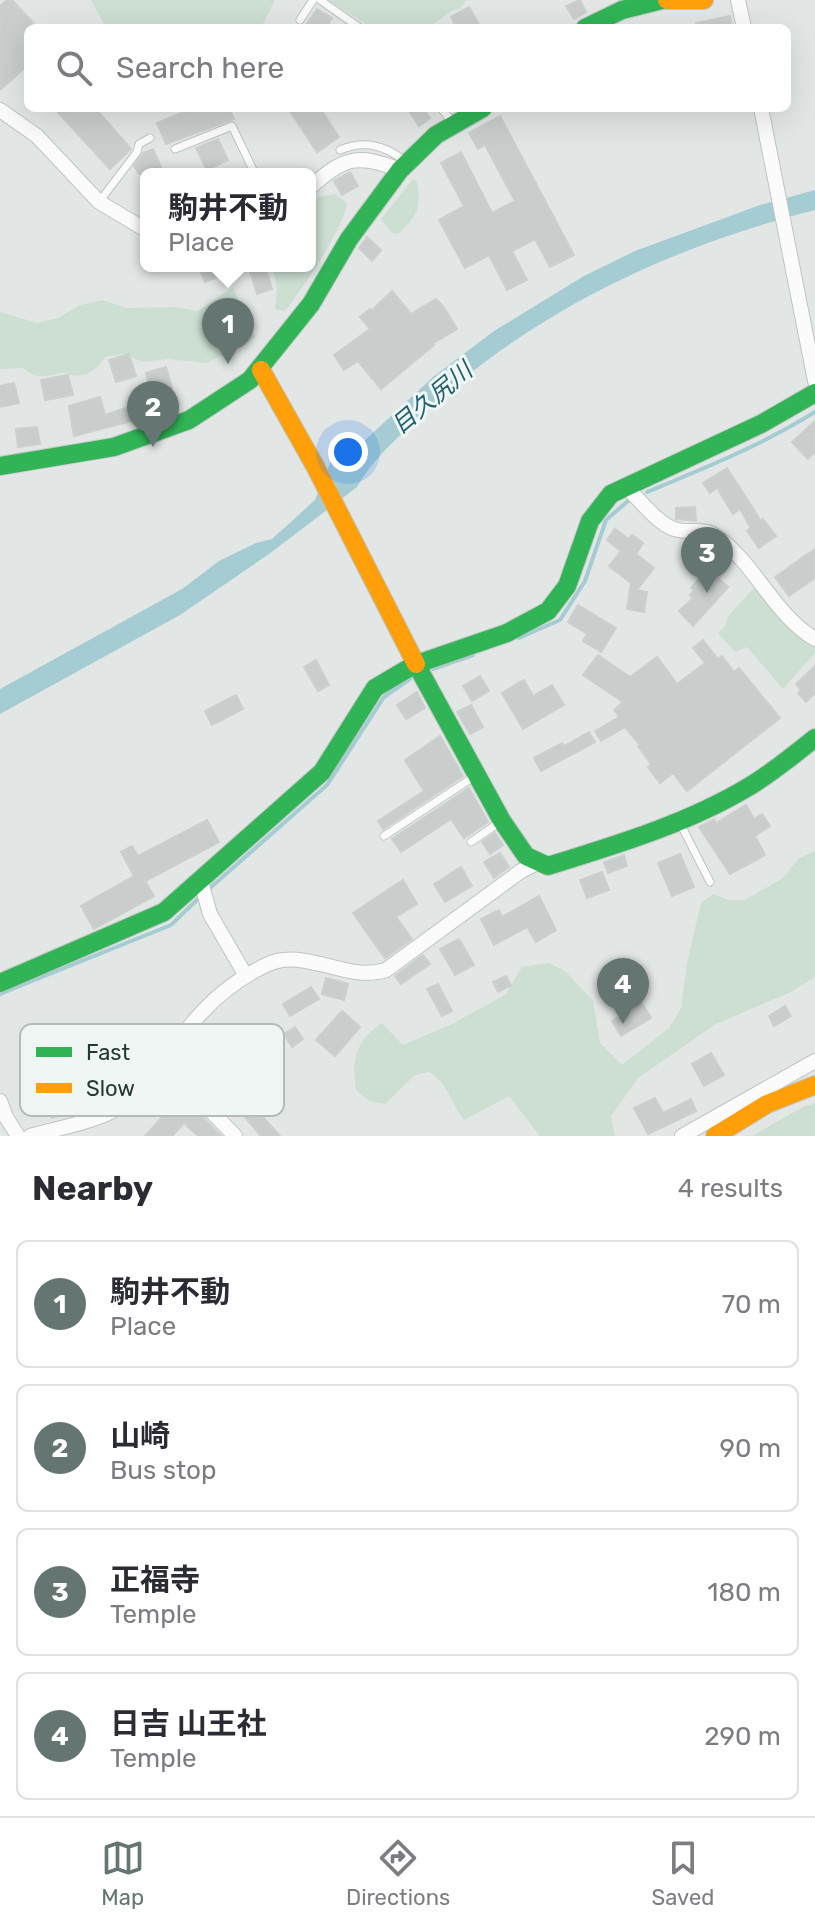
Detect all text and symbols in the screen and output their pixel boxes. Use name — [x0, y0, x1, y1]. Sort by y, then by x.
search box — [24, 24, 791, 112]
icon: search — [52, 46, 96, 90]
text: Search here — [116, 50, 284, 86]
popup — [140, 168, 316, 272]
text: 駒井不動 — [168, 190, 288, 226]
text: Place — [168, 227, 234, 258]
pin: 1 — [202, 298, 254, 364]
water label: 目久尻川 — [386, 354, 480, 440]
pin: 2 — [127, 381, 179, 447]
your location — [328, 432, 368, 472]
pin: 3 — [681, 527, 733, 593]
pin: 4 — [597, 958, 649, 1024]
legend — [20, 1024, 284, 1116]
text: Fast — [86, 1039, 131, 1066]
text: Slow — [86, 1075, 135, 1102]
text: Nearby — [32, 1168, 153, 1209]
text: 4 results — [678, 1173, 783, 1204]
text: 駒井不動 — [110, 1274, 230, 1310]
text: 1 — [54, 1289, 66, 1320]
text: 70 m — [722, 1289, 781, 1320]
text: Place — [110, 1311, 176, 1342]
text: 山崎 — [110, 1418, 170, 1454]
text: 2 — [52, 1433, 68, 1464]
text: 90 m — [720, 1433, 781, 1464]
text: Bus stop — [110, 1455, 216, 1486]
text: 正福寺 — [110, 1562, 200, 1598]
text: 3 — [51, 1577, 69, 1608]
text: 180 m — [707, 1577, 781, 1608]
text: Temple — [110, 1599, 197, 1630]
text: 日吉 山王社 — [110, 1706, 266, 1742]
text: 4 — [51, 1721, 69, 1752]
text: 290 m — [704, 1721, 781, 1752]
text: Temple — [110, 1743, 197, 1774]
tab: Map — [101, 1836, 145, 1911]
tab: Directions — [346, 1836, 450, 1911]
tab: Saved — [652, 1836, 714, 1911]

